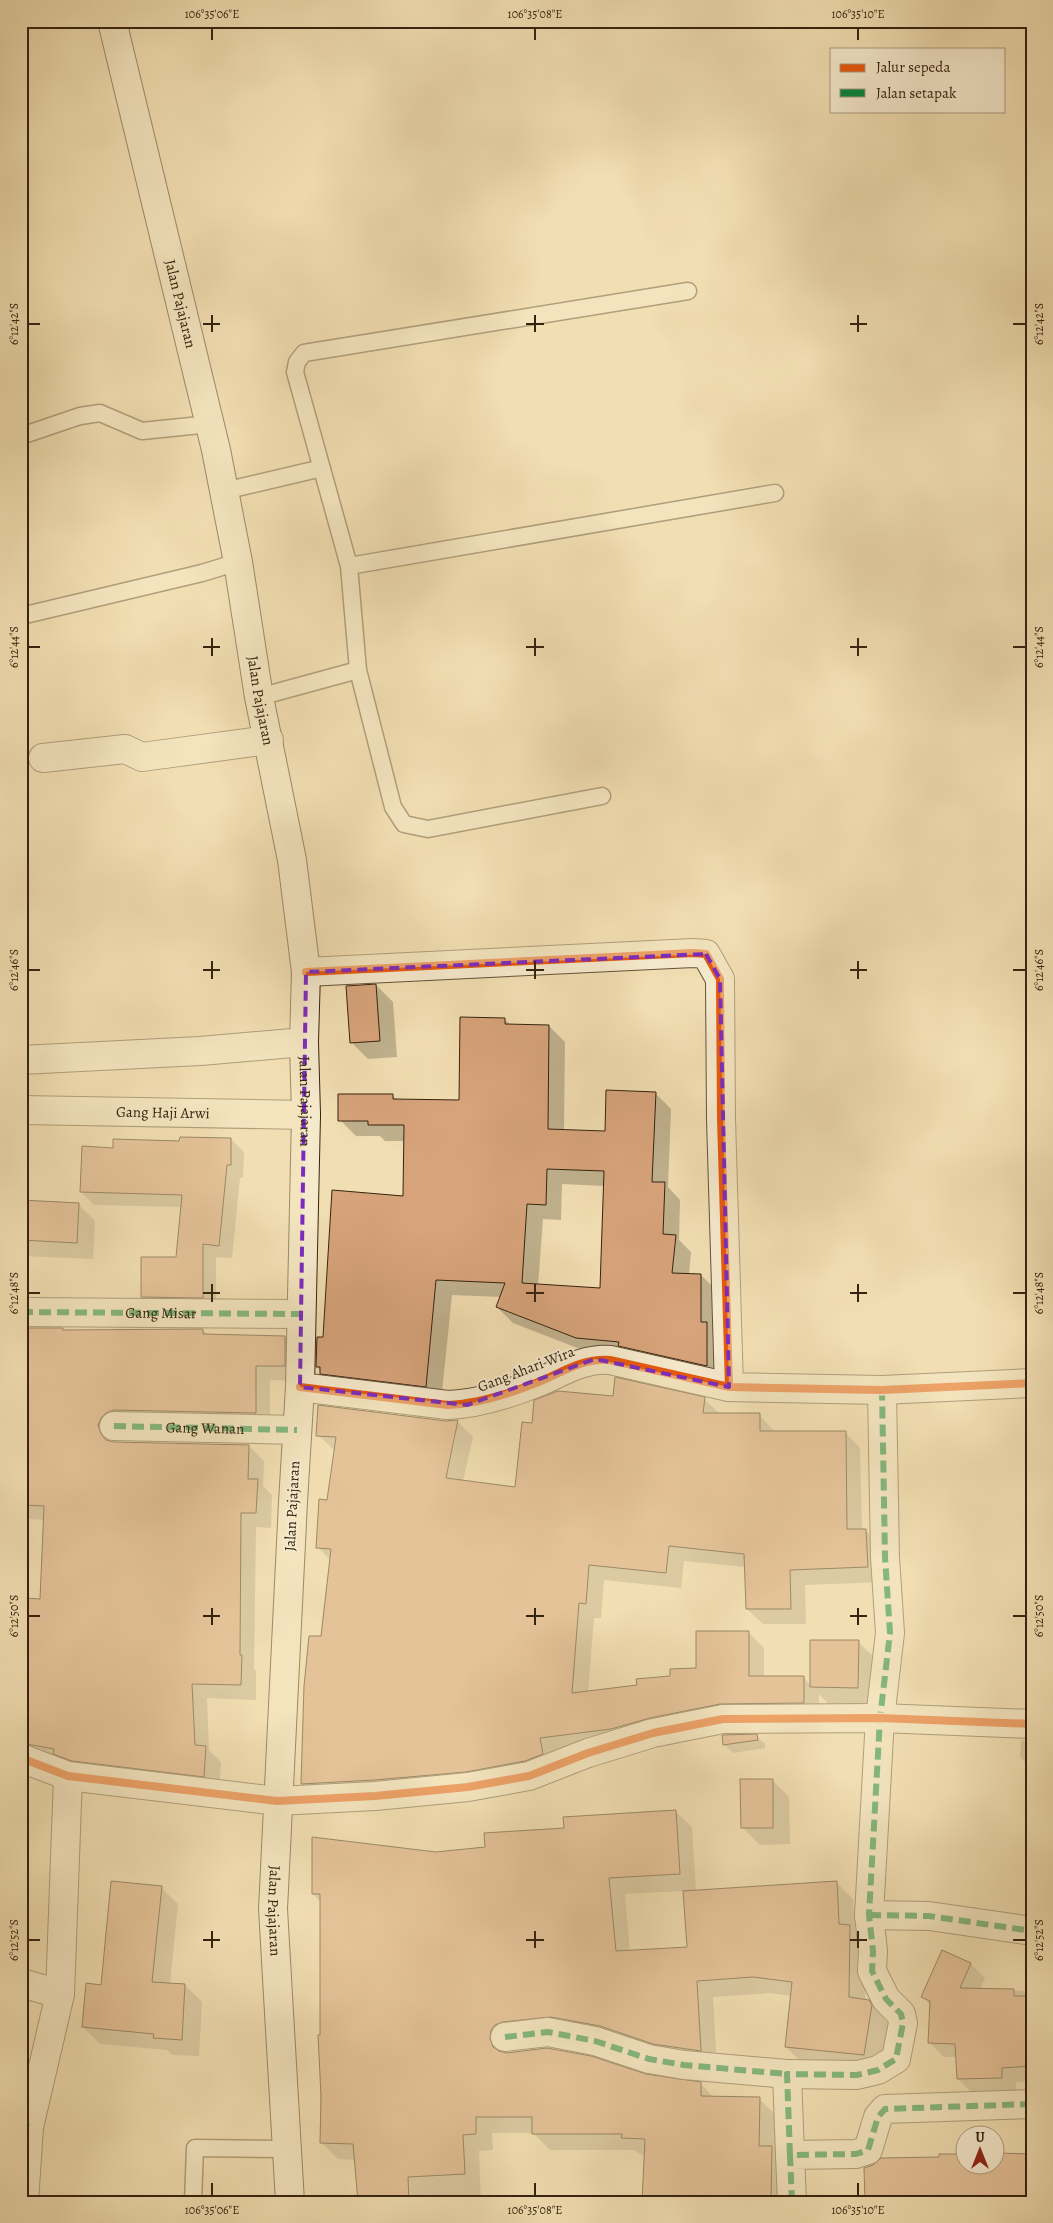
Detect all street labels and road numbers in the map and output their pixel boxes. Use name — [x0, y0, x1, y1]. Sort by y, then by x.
street label: Jalan Pajajaran — [160, 257, 201, 350]
street label: Jalan Pajajaran — [243, 654, 279, 747]
street label: Jalan Pajajaran — [294, 1056, 316, 1147]
street label: Gang Haji Arwi — [116, 1102, 210, 1123]
street label: Gang Misar — [125, 1303, 197, 1323]
street label: Gang Ahari Wira — [475, 1341, 577, 1397]
street label: Gang Wanan — [165, 1417, 245, 1439]
street label: Jalan Pajajaran — [280, 1460, 304, 1552]
street label: Jalan Pajajaran — [263, 1865, 286, 1957]

